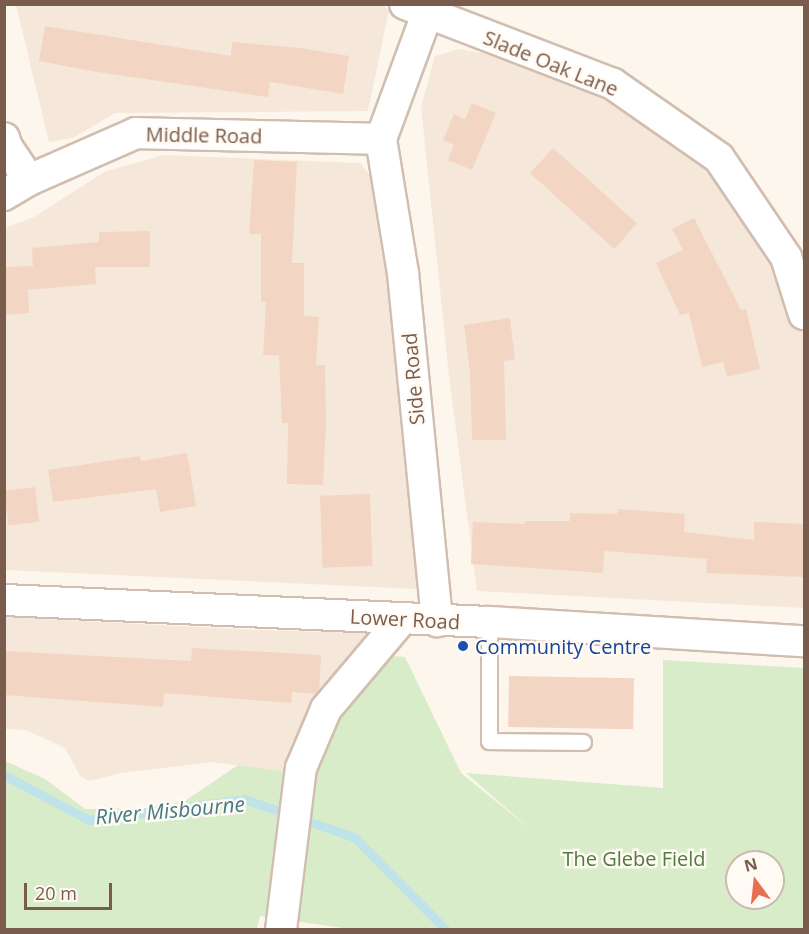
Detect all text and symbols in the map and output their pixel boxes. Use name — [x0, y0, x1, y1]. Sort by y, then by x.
street label: Slade Oak Lane — [480, 25, 622, 101]
street label: Middle Road — [145, 122, 263, 148]
street label: Side Road — [397, 332, 429, 426]
street label: Lower Road — [349, 604, 461, 634]
place label: Community Centre — [475, 634, 651, 658]
marker: Community Centre — [456, 639, 470, 653]
water label: River Misbourne — [94, 791, 246, 829]
park label: The Glebe Field — [562, 846, 706, 870]
north arrow — [725, 850, 785, 910]
text: N — [742, 852, 760, 877]
scale bar — [27, 871, 116, 909]
text: 20 m — [35, 881, 77, 905]

